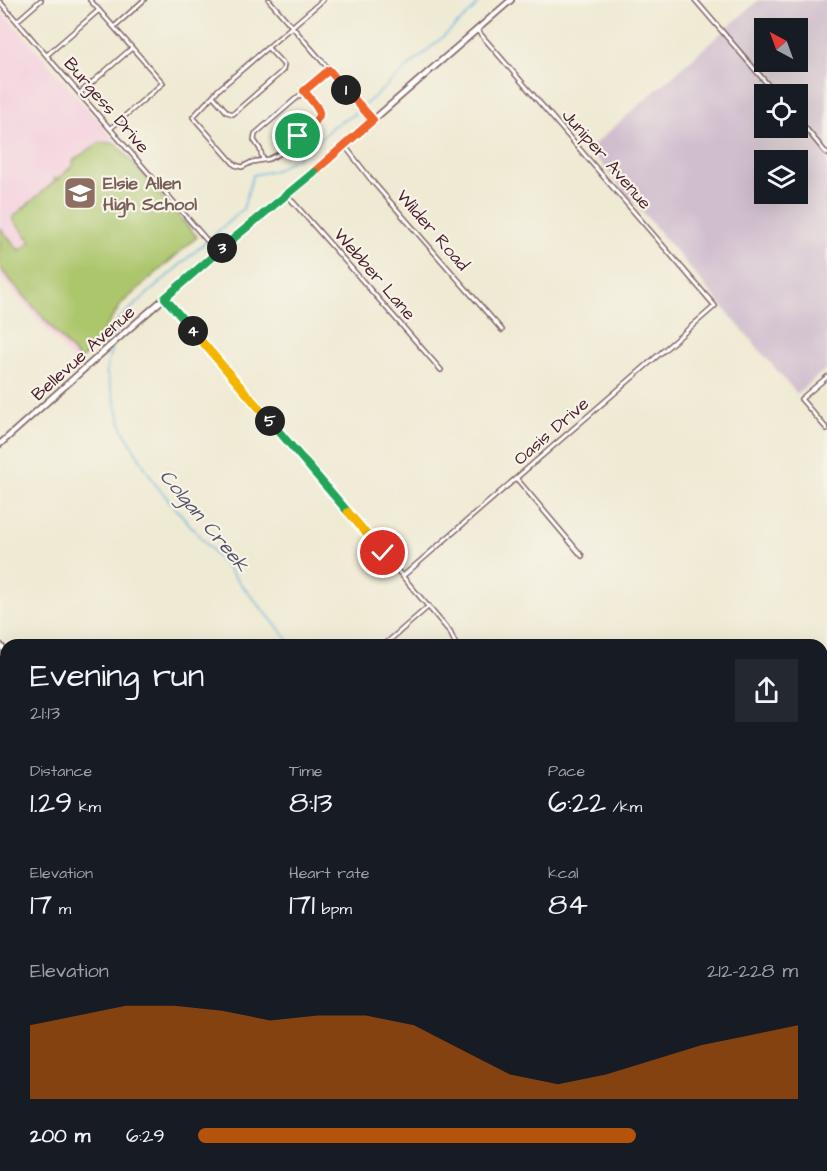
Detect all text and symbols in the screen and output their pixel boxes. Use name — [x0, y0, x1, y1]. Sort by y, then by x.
north arrow — [754, 18, 808, 72]
map controls — [754, 18, 808, 204]
street label: Burgess Drive — [57, 52, 155, 159]
pin: 1 — [331, 75, 361, 105]
text: 1 — [345, 79, 347, 101]
button: locate — [754, 84, 808, 138]
street label: Juniper Avenue — [556, 104, 657, 215]
pin — [272, 110, 323, 161]
icon: arrive — [281, 119, 314, 152]
button: layers — [754, 150, 808, 204]
place label: Elsie Allen High School — [103, 171, 197, 218]
school or university icon: Elsie Allen High School — [62, 175, 98, 211]
street label: Wilder Road — [390, 184, 475, 276]
street label: Webber Lane — [328, 223, 422, 326]
pin: 3 — [207, 233, 237, 263]
text: 3 — [218, 237, 226, 259]
street label: Bellevue Avenue — [26, 300, 141, 407]
pin: 4 — [178, 316, 208, 346]
text: 4 — [188, 320, 198, 342]
street label: Oasis Drive — [508, 391, 595, 471]
pin: 5 — [255, 406, 285, 436]
text: 5 — [264, 410, 276, 432]
water label: Colgan Creek — [152, 463, 256, 579]
pin — [357, 527, 408, 578]
icon: check — [366, 536, 399, 569]
text: Evening run — [30, 653, 204, 699]
button: share — [735, 659, 798, 722]
text: 21:13 — [30, 699, 60, 727]
text: Distance — [30, 760, 92, 782]
text: Time — [289, 760, 323, 782]
text: Pace — [548, 760, 585, 782]
text: 1.29 — [30, 782, 72, 824]
text: 8:13 — [289, 782, 333, 824]
text: 6:22 — [548, 782, 606, 824]
text: km — [72, 796, 101, 818]
text: /km — [606, 796, 642, 818]
text: Elevation — [30, 862, 93, 884]
text: Heart rate — [289, 862, 369, 884]
text: kcal — [548, 862, 579, 884]
text: 17 — [30, 884, 52, 926]
text: 171 — [289, 884, 315, 926]
text: 84 — [548, 884, 588, 926]
text: m — [52, 898, 71, 920]
text: bpm — [315, 898, 352, 920]
text: Elevation — [30, 957, 109, 985]
text: 212–228 m — [707, 957, 798, 985]
text: 200 m — [30, 1122, 90, 1150]
text: 6:29 — [126, 1122, 165, 1150]

